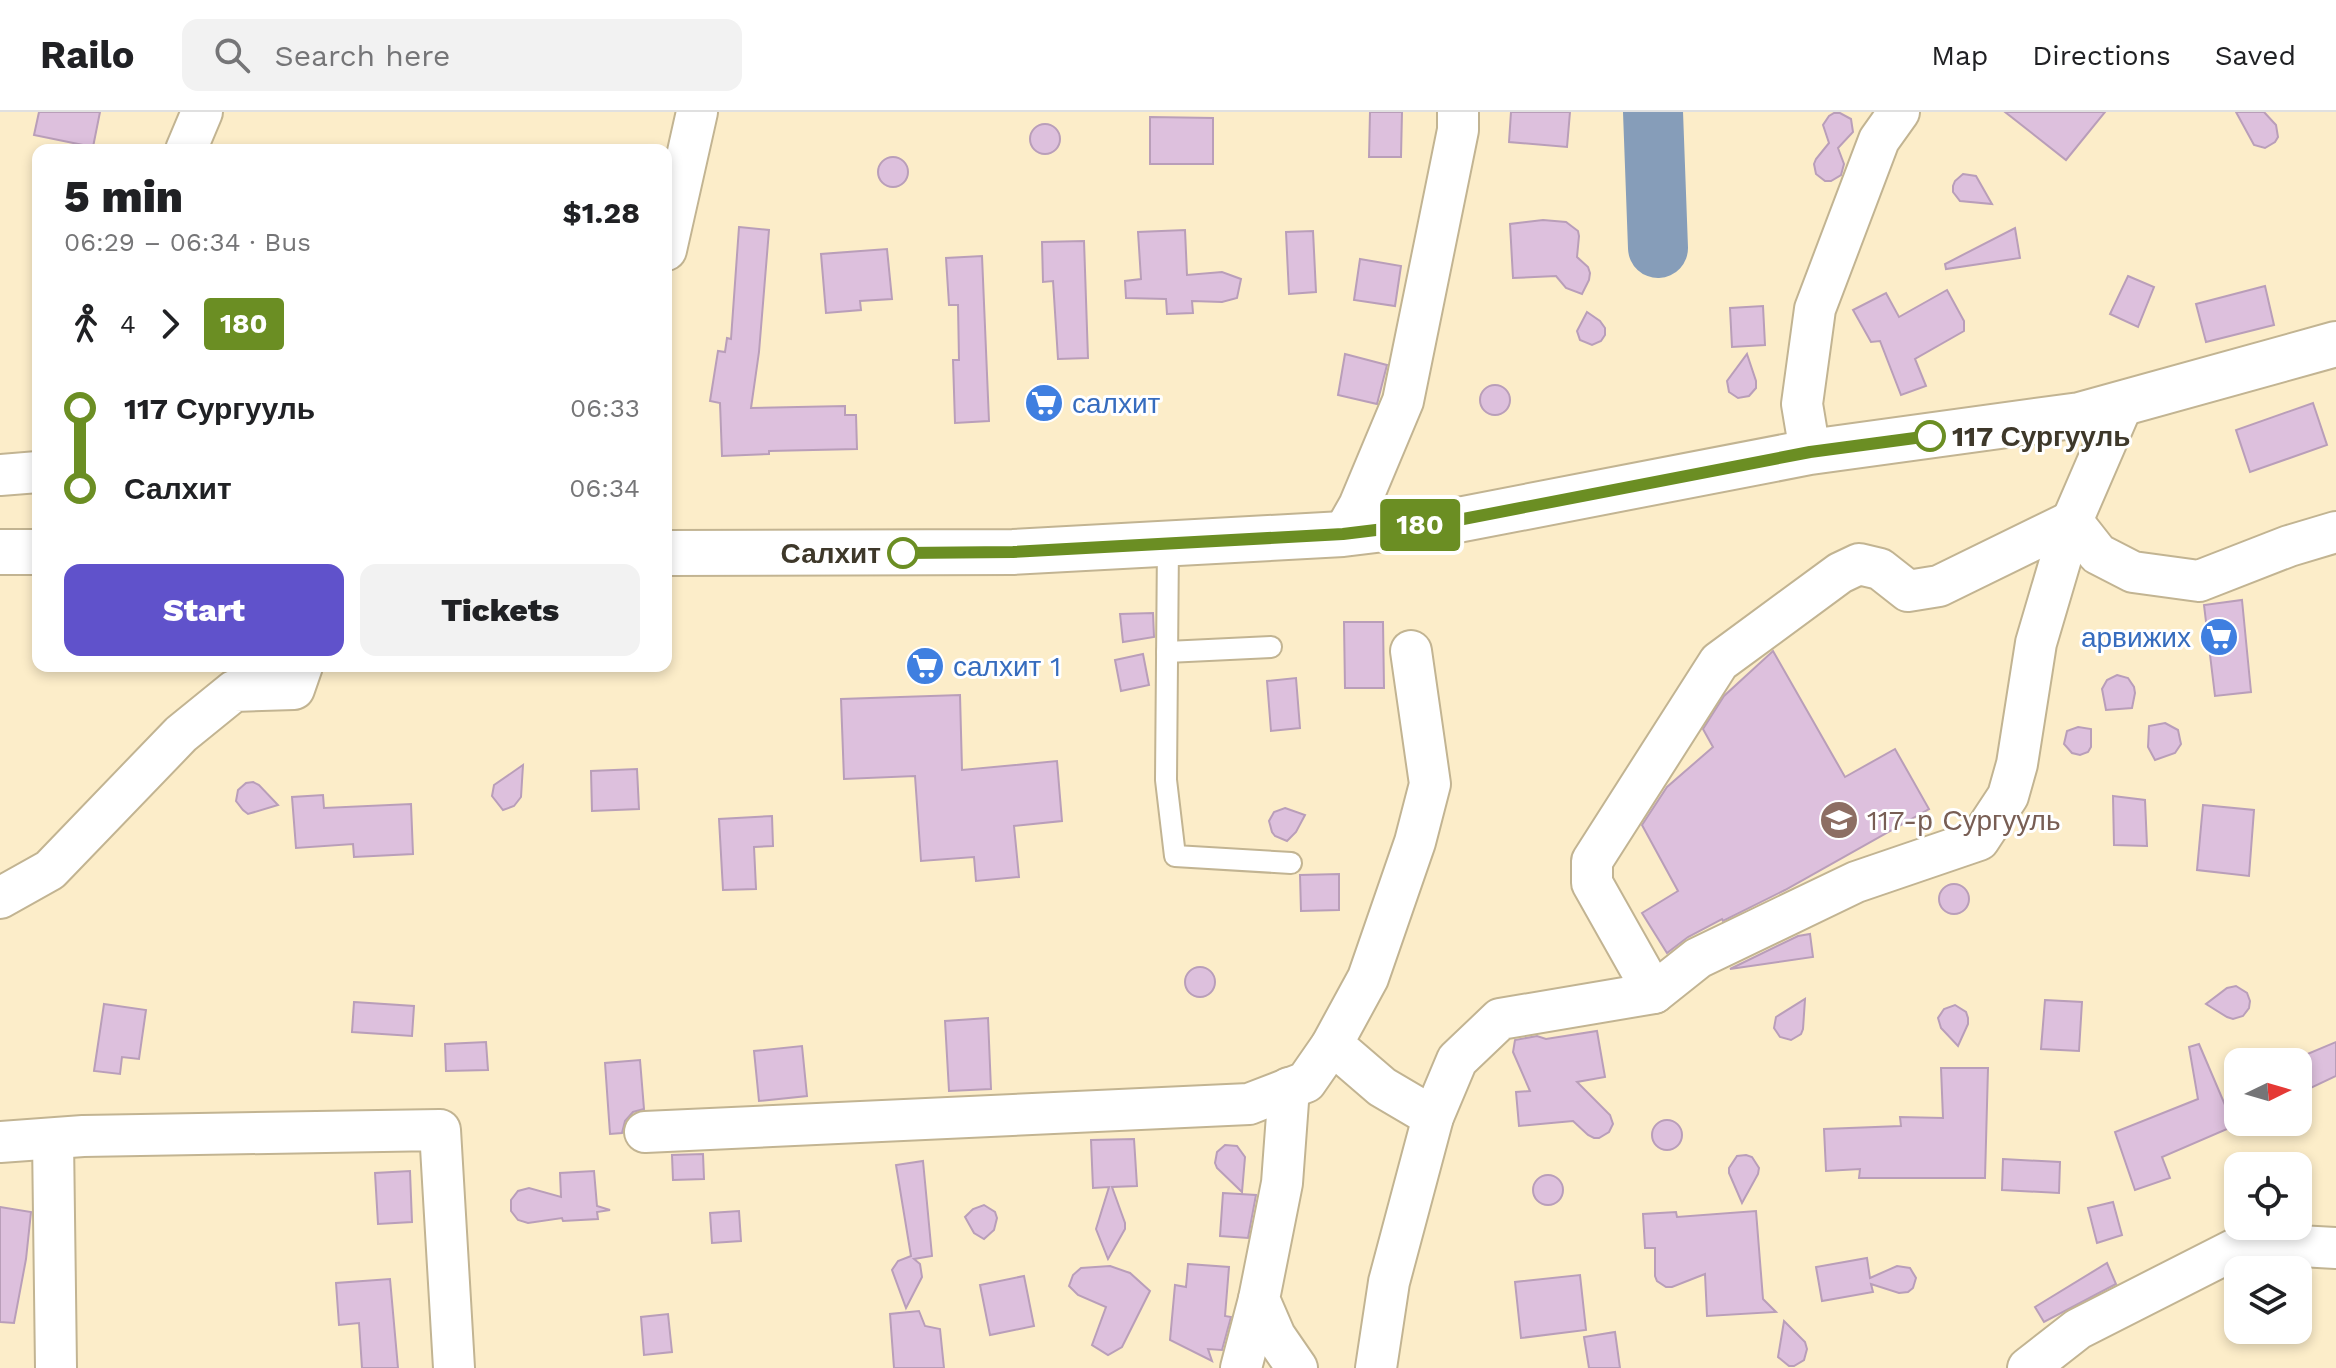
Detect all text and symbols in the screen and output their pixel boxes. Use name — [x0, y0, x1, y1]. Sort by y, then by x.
search box — [182, 19, 742, 91]
text: Railo — [40, 33, 134, 77]
icon: search — [210, 33, 254, 77]
text: Search here — [274, 38, 450, 73]
text: Map — [1931, 39, 1988, 72]
text: Directions — [2032, 39, 2171, 72]
text: Saved — [2215, 39, 2296, 72]
text: 5 min — [64, 171, 183, 223]
text: $1.28 — [562, 195, 640, 230]
text: 06:29 – 06:34 · Bus — [64, 227, 311, 257]
icon: walk — [64, 302, 108, 346]
icon: forward — [148, 302, 192, 346]
text: 180 — [220, 307, 268, 340]
text: 4 — [120, 309, 136, 339]
supermarket icon: салхит — [1023, 382, 1065, 424]
place label: салхит — [1072, 387, 1161, 420]
text: 117 Сургууль — [124, 391, 315, 426]
text: 06:33 — [570, 393, 640, 423]
place label: 117 Сургууль — [1952, 420, 2130, 453]
marker: 117 Сургууль — [1915, 421, 1945, 451]
text: Салхит — [124, 471, 232, 506]
text: 06:34 — [569, 473, 640, 503]
line badge: 180 — [1374, 499, 1466, 551]
text: 180 — [1396, 508, 1444, 541]
place label: Салхит — [781, 537, 881, 570]
marker: Салхит — [888, 538, 918, 568]
button: Start — [64, 564, 344, 656]
button: Tickets — [360, 564, 640, 656]
supermarket icon: арвижих — [2198, 616, 2240, 658]
place label: арвижих — [2081, 621, 2191, 654]
supermarket icon: салхит 1 — [904, 645, 946, 687]
place label: салхит 1 — [953, 650, 1061, 683]
school or university icon: 117-р Сургууль — [1818, 799, 1860, 841]
place label: 117-р Сургууль — [1867, 804, 2061, 837]
north arrow — [2224, 1048, 2312, 1136]
map controls — [2224, 1048, 2312, 1344]
button: locate — [2224, 1152, 2312, 1240]
button: layers — [2224, 1256, 2312, 1344]

